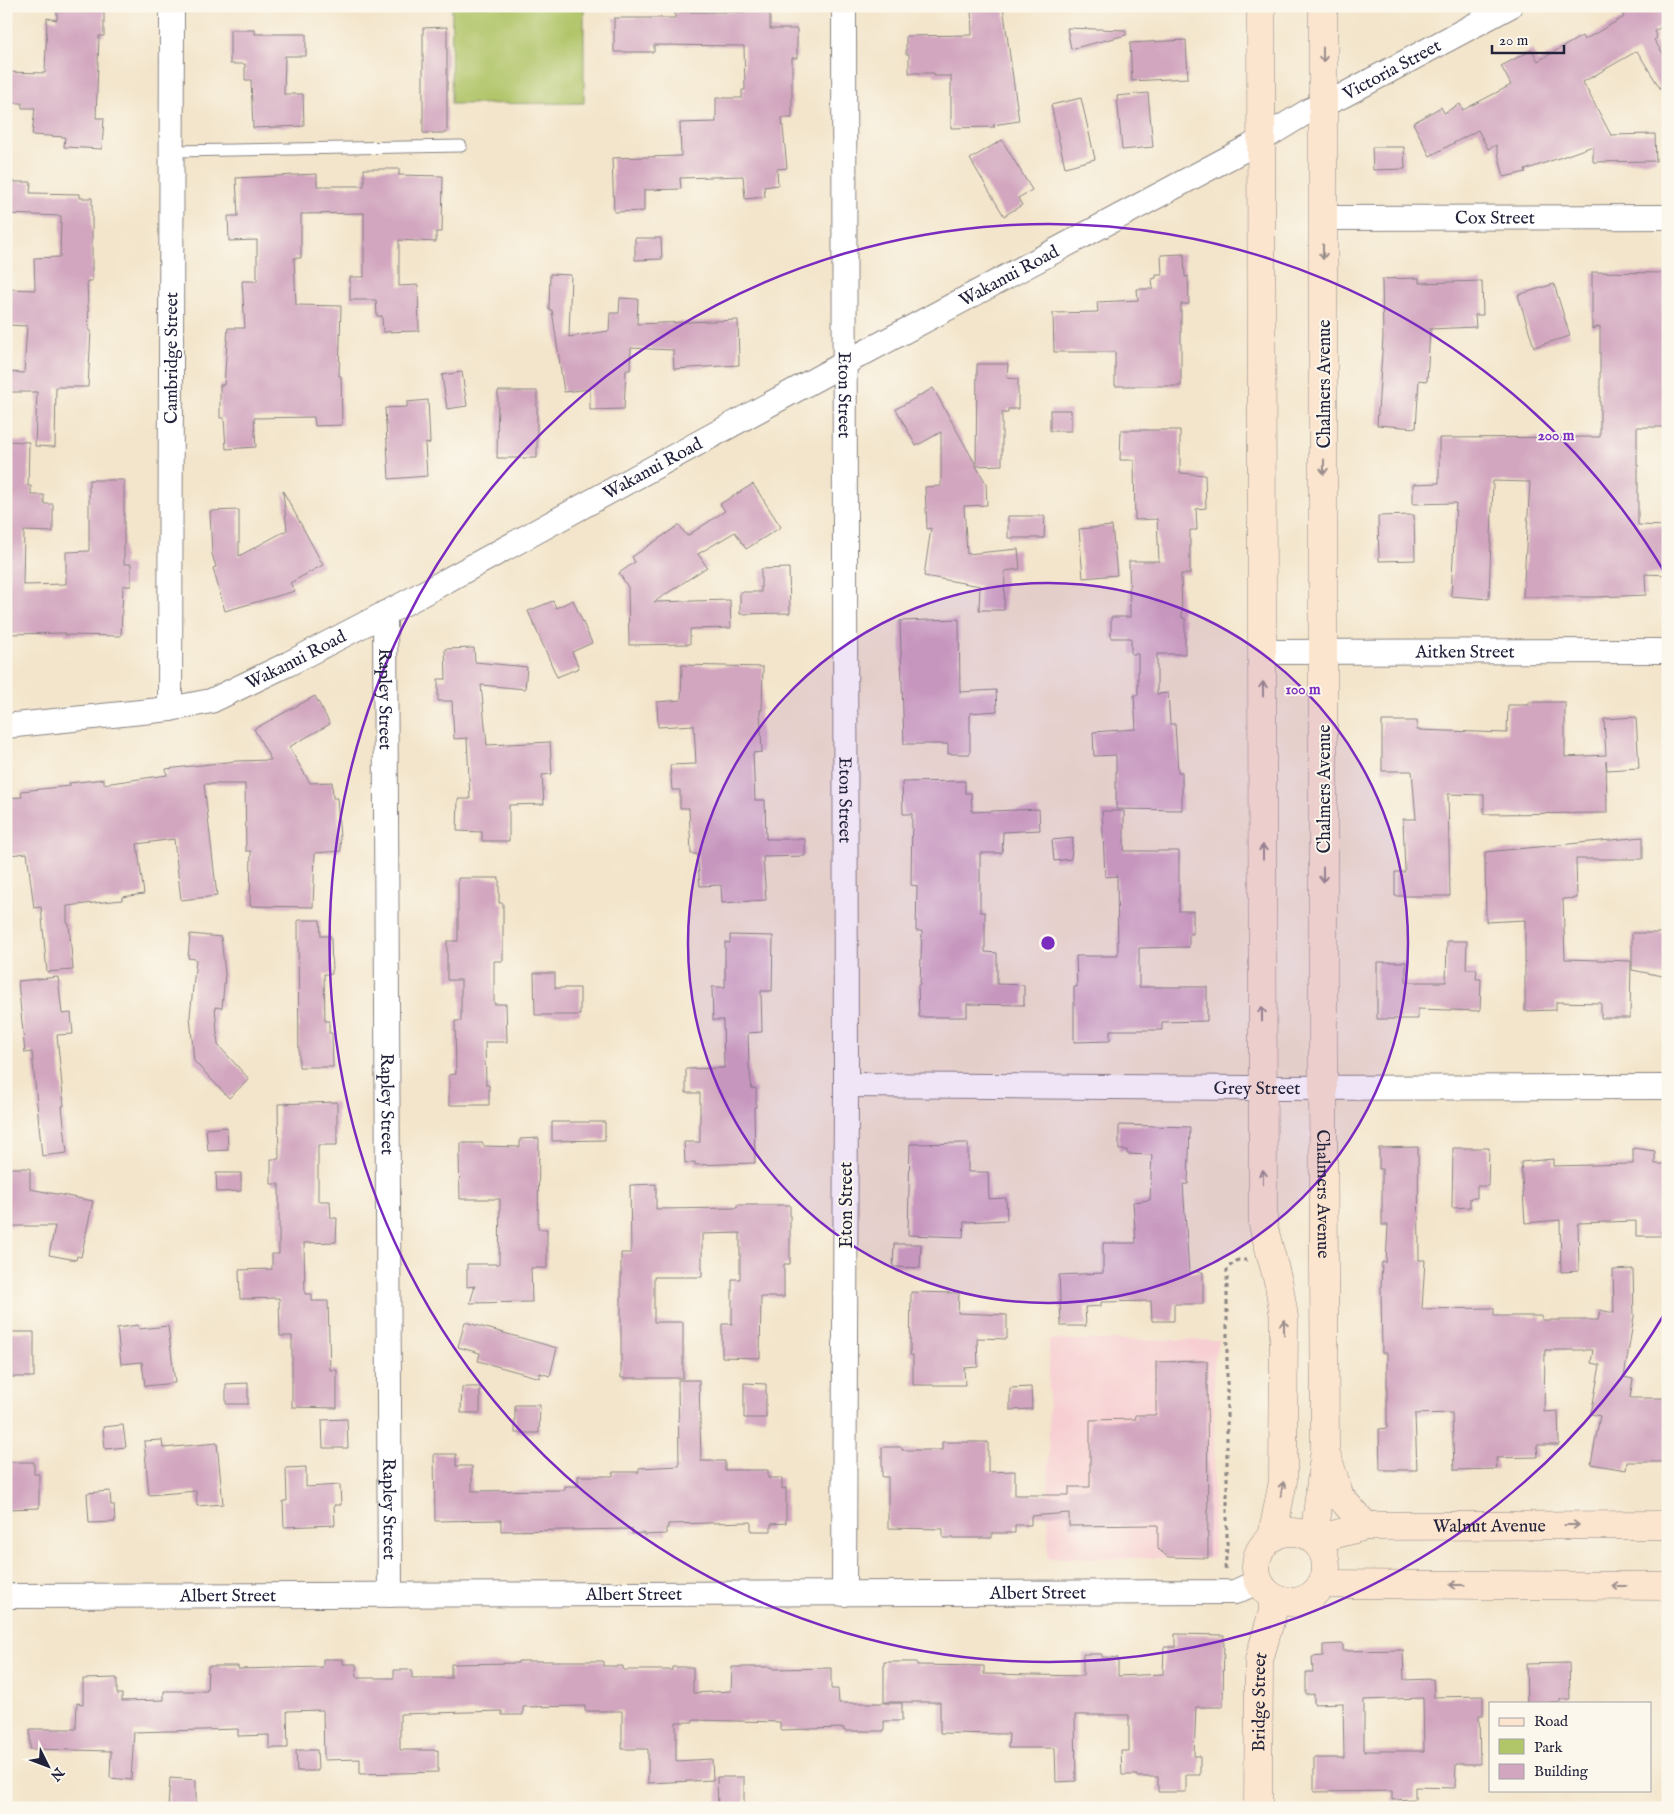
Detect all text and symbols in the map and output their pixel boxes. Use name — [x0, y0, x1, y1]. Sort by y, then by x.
scale bar — [1492, 22, 1564, 54]
text: 20 m — [1499, 31, 1529, 50]
street label: Victoria Street — [1339, 35, 1445, 107]
one-way arrow — [1318, 46, 1328, 63]
street label: Cox Street — [1455, 207, 1535, 231]
street label: Wakanui Road — [956, 241, 1064, 313]
one-way arrow — [1318, 244, 1328, 260]
street label: Cambridge Street — [161, 292, 184, 424]
street label: Chalmers Avenue — [1314, 319, 1337, 449]
street label: Eton Street — [832, 352, 855, 438]
text: 200 m — [1538, 426, 1575, 445]
street label: Wakanui Road — [600, 433, 707, 506]
one-way arrow — [1319, 459, 1329, 475]
street label: Wakanui Road — [242, 626, 351, 696]
street label: Aitken Street — [1414, 641, 1515, 665]
street label: Rapley Street — [372, 648, 396, 750]
text: 100 m — [1285, 680, 1321, 699]
one-way arrow — [1258, 681, 1268, 698]
street label: Chalmers Avenue — [1314, 724, 1337, 854]
street label: Eton Street — [832, 757, 856, 843]
one-way arrow — [1258, 844, 1268, 860]
one-way arrow — [1318, 866, 1328, 883]
centre of rings — [1039, 934, 1057, 952]
one-way arrow — [1257, 1006, 1267, 1022]
street label: Rapley Street — [374, 1053, 398, 1155]
street label: Grey Street — [1214, 1078, 1300, 1101]
street label: Chalmers Avenue — [1310, 1129, 1334, 1259]
street label: Eton Street — [836, 1162, 859, 1248]
one-way arrow — [1258, 1169, 1268, 1185]
one-way arrow — [1279, 1319, 1289, 1336]
street label: Rapley Street — [376, 1458, 400, 1560]
one-way arrow — [1277, 1482, 1287, 1498]
street label: Walnut Avenue — [1433, 1515, 1546, 1539]
one-way arrow — [1563, 1520, 1579, 1530]
one-way arrow — [1449, 1580, 1465, 1590]
one-way arrow — [1611, 1581, 1628, 1591]
street label: Albert Street — [989, 1582, 1086, 1606]
street label: Albert Street — [585, 1584, 682, 1607]
street label: Albert Street — [179, 1585, 276, 1608]
street label: Bridge Street — [1248, 1650, 1274, 1752]
legend — [1489, 1702, 1652, 1792]
text: Road — [1534, 1712, 1569, 1731]
text: Park — [1534, 1738, 1564, 1757]
north arrow — [22, 1742, 72, 1792]
text: Building — [1534, 1762, 1589, 1781]
text: N — [46, 1763, 68, 1785]

